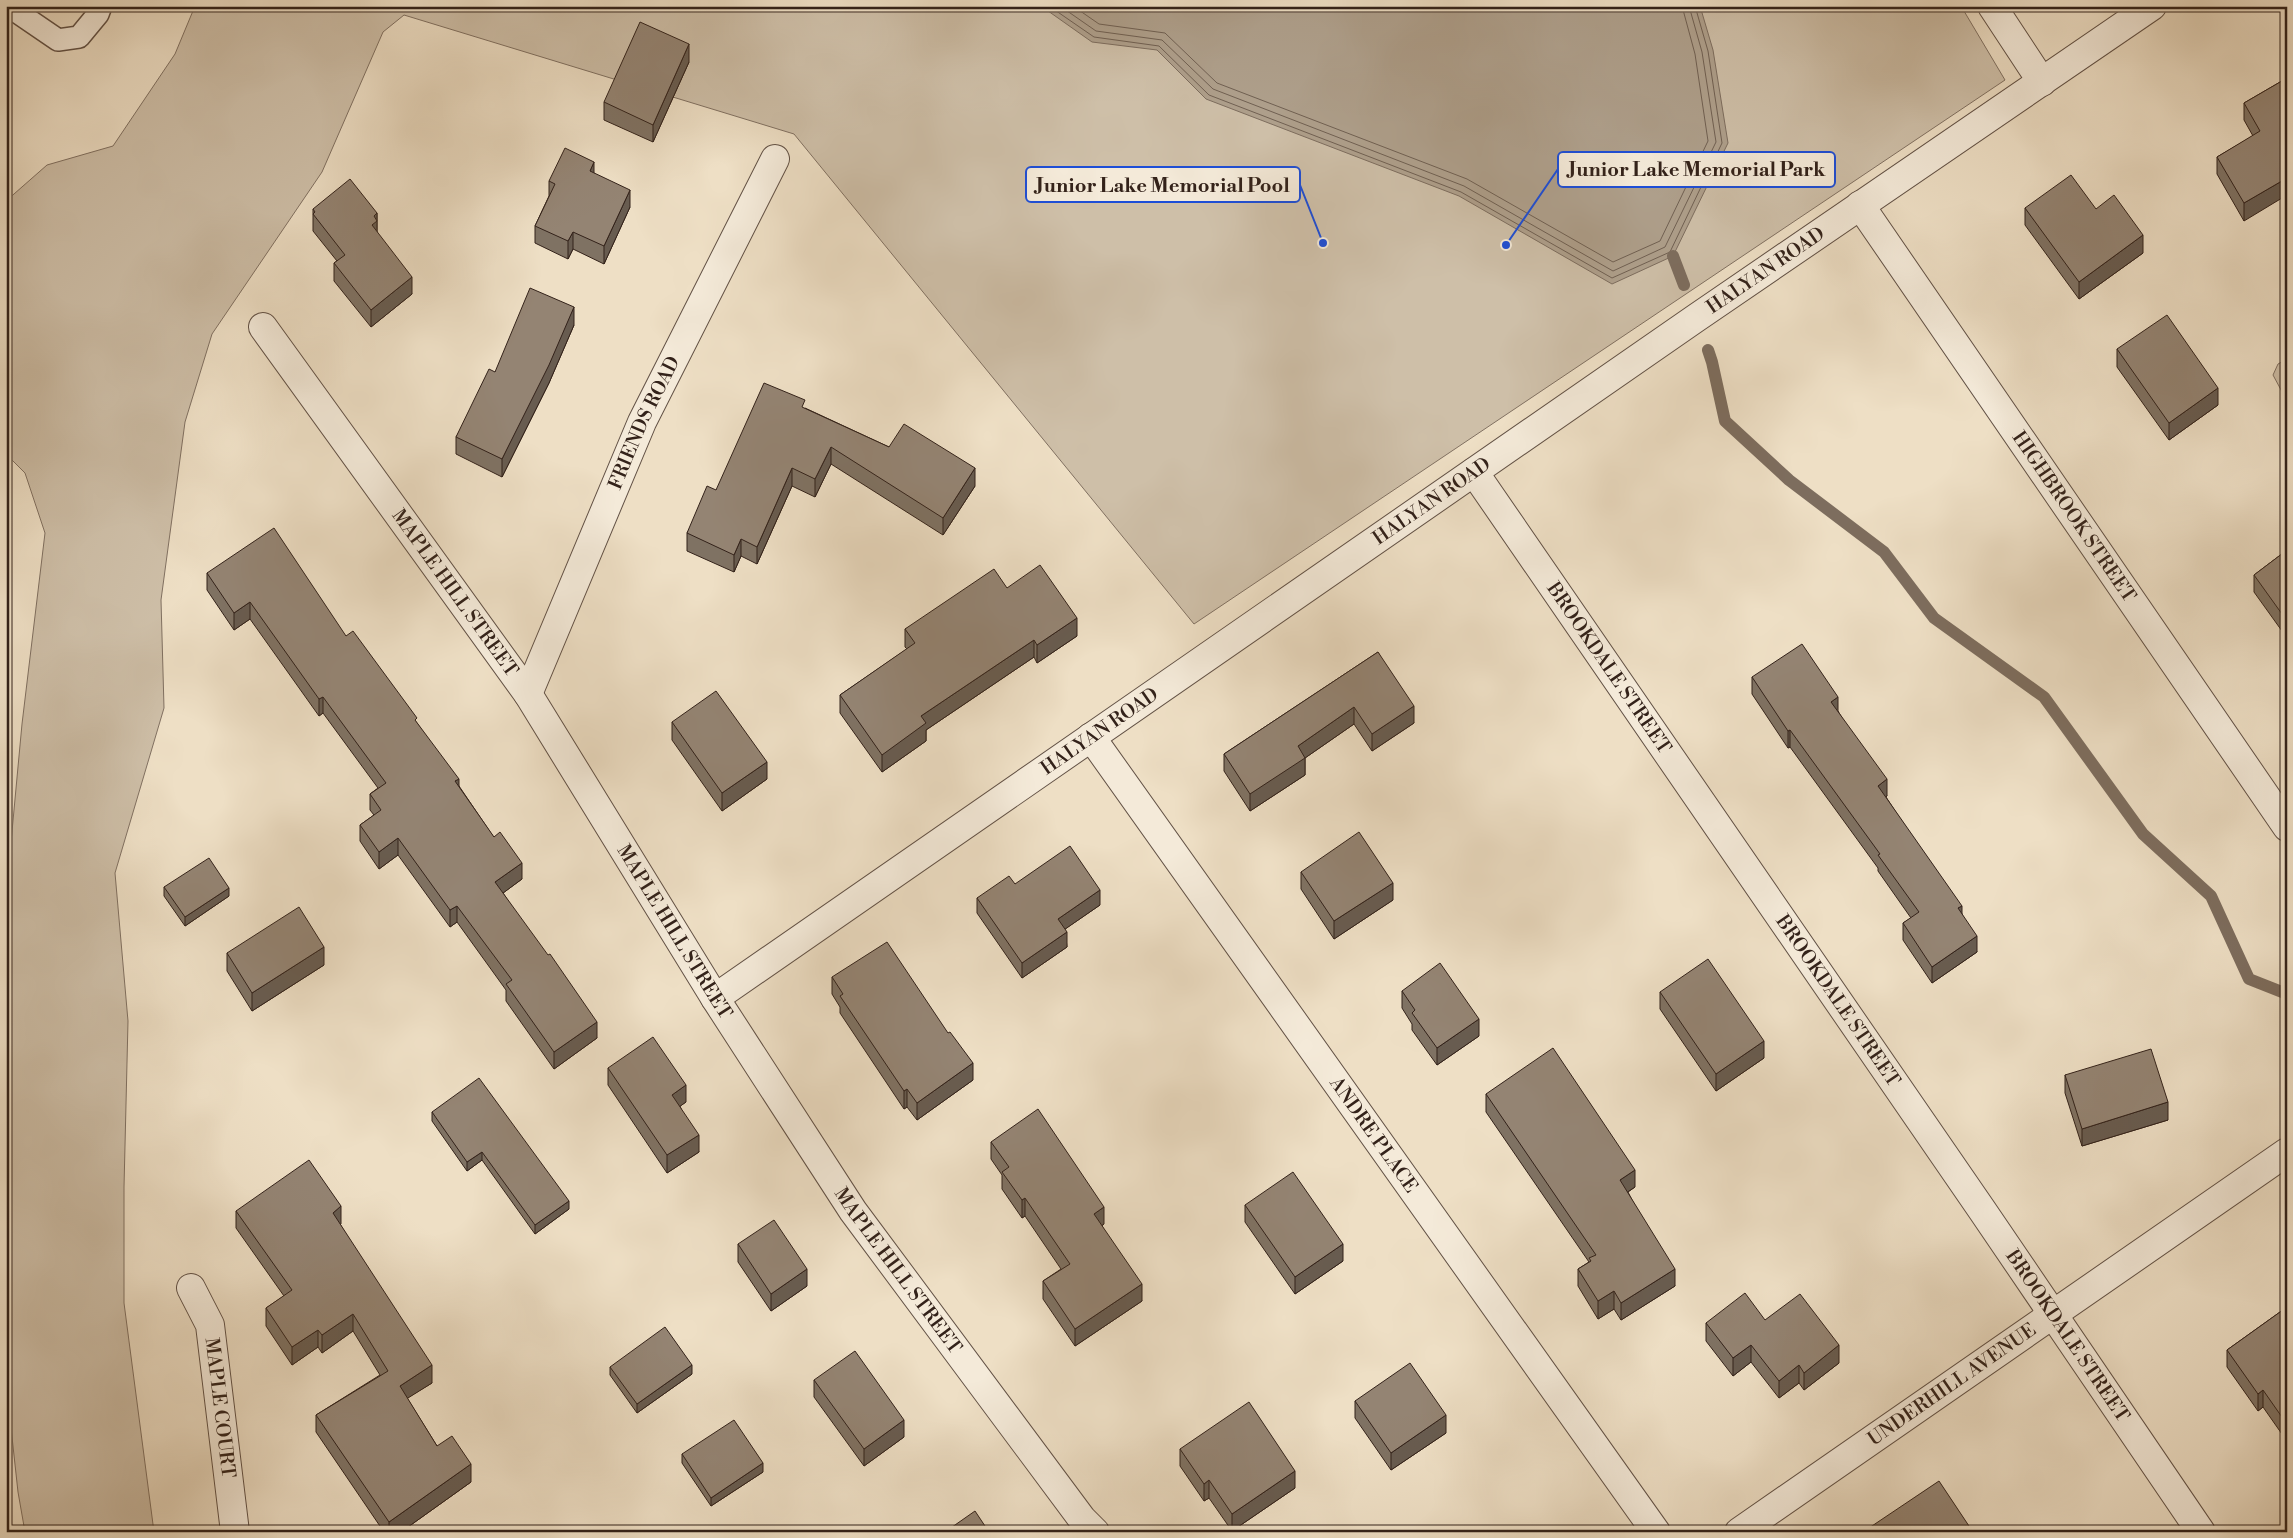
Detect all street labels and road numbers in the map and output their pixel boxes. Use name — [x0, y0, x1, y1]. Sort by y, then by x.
street label: HALYAN ROAD — [1702, 221, 1829, 319]
street label: FRIENDS ROAD — [603, 352, 685, 493]
street label: HIGHBROOK STREET — [2007, 426, 2141, 607]
street label: HALYAN ROAD — [1368, 452, 1495, 550]
street label: MAPLE HILL STREET — [387, 505, 523, 681]
street label: BROOKDALE STREET — [1541, 577, 1676, 758]
street label: HALYAN ROAD — [1036, 682, 1163, 781]
street label: MAPLE HILL STREET — [612, 840, 737, 1024]
street label: BROOKDALE STREET — [1770, 910, 1905, 1091]
street label: ANDRE PLACE — [1324, 1071, 1423, 1197]
street label: MAPLE HILL STREET — [829, 1183, 967, 1359]
street label: BROOKDALE STREET — [2000, 1244, 2135, 1426]
street label: UNDERHILL AVENUE — [1863, 1318, 2041, 1451]
street label: MAPLE COURT — [200, 1336, 240, 1479]

